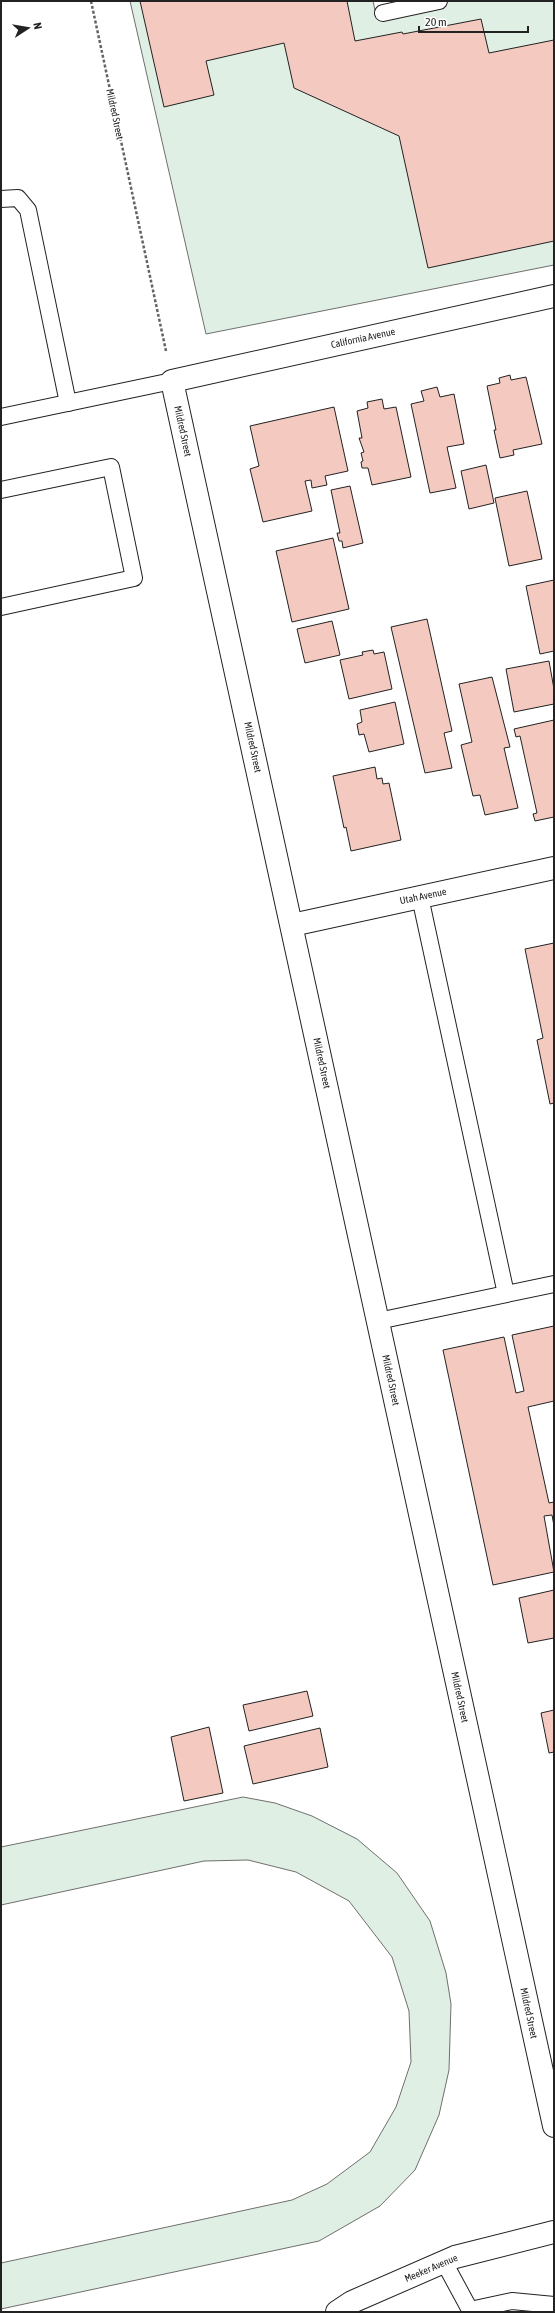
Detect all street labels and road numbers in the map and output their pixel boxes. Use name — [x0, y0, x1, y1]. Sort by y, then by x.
street label: Mildred Street — [104, 88, 126, 141]
street label: California Avenue — [330, 326, 397, 350]
street label: Mildred Street — [172, 405, 194, 458]
street label: Mildred Street — [242, 721, 264, 774]
street label: Utah Avenue — [399, 886, 448, 906]
street label: Mildred Street — [311, 1037, 333, 1090]
street label: Mildred Street — [380, 1354, 402, 1407]
street label: Mildred Street — [449, 1671, 471, 1724]
street label: Mildred Street — [518, 1987, 540, 2040]
street label: Meeker Avenue — [403, 2252, 460, 2284]

